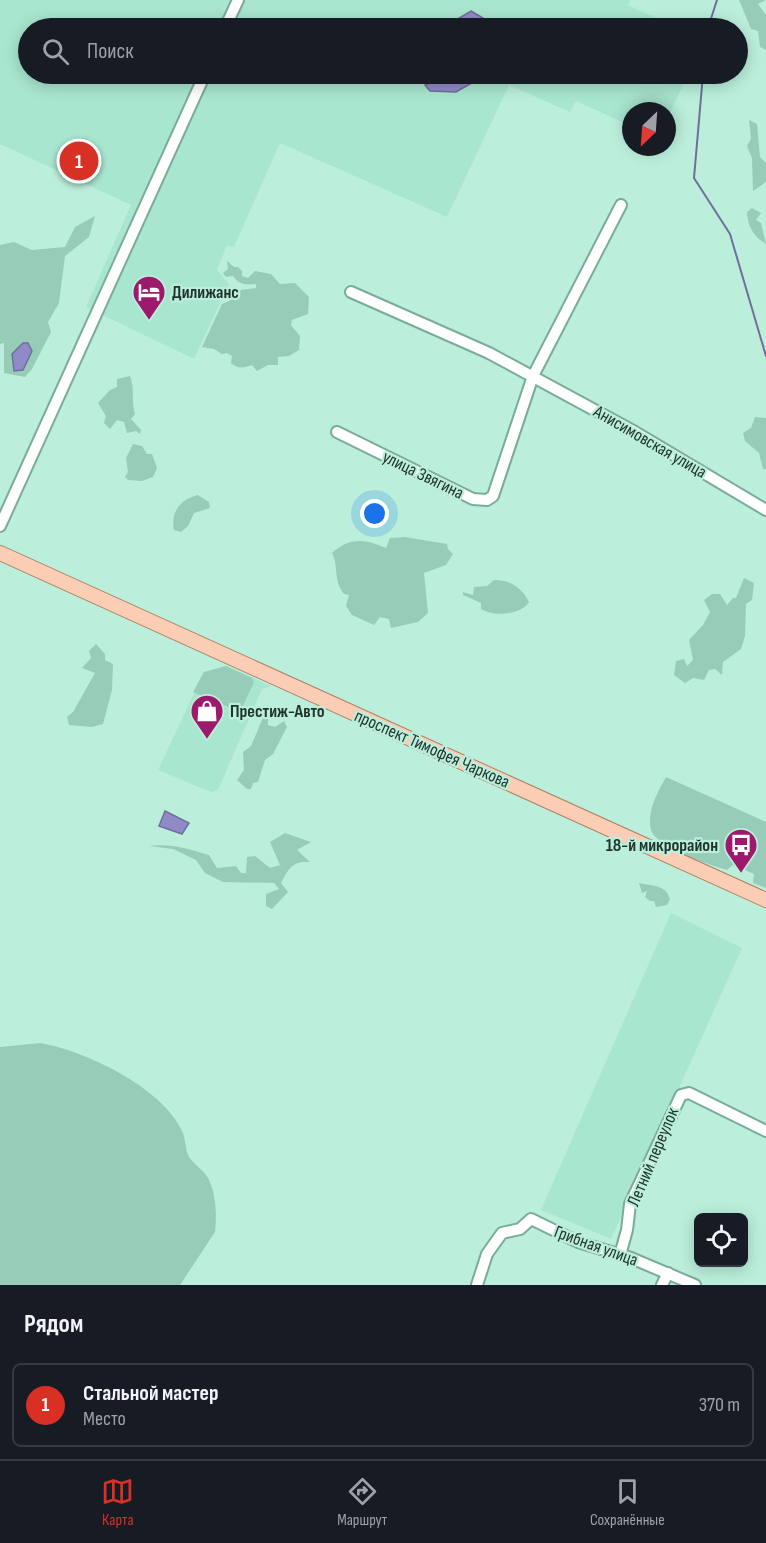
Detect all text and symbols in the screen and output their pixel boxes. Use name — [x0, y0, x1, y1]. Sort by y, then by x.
search box — [18, 18, 748, 84]
icon: search — [39, 35, 72, 68]
text: Поиск — [87, 38, 133, 65]
north arrow — [622, 102, 676, 156]
pin: 1 — [60, 138, 98, 184]
hotel icon: Дилижанс — [131, 274, 167, 321]
place label: Дилижанс — [172, 282, 239, 303]
street label: Анисимовская улица — [589, 401, 710, 483]
street label: улица Звягина — [379, 446, 467, 504]
your location — [360, 499, 389, 528]
shop icon: Престиж-Авто — [189, 693, 225, 740]
place label: Престиж-Авто — [230, 701, 325, 722]
street label: проспект Тимофея Чаркова — [351, 705, 513, 793]
bus stop icon: 18-й микрорайон — [723, 827, 759, 874]
place label: 18-й микрорайон — [606, 835, 718, 856]
street label: Летний переулок — [623, 1104, 683, 1209]
map controls — [694, 1213, 748, 1267]
button: locate — [694, 1213, 748, 1267]
street label: Грибная улица — [551, 1221, 641, 1271]
text: Рядом — [24, 1309, 83, 1340]
text: Стальной мастер — [83, 1380, 218, 1407]
text: 1 — [42, 1393, 49, 1417]
text: 370 m — [699, 1393, 740, 1417]
text: Место — [83, 1407, 126, 1431]
tab: Карта — [101, 1475, 134, 1530]
tab: Маршрут — [337, 1475, 387, 1530]
tab: Сохранённые — [590, 1475, 665, 1530]

